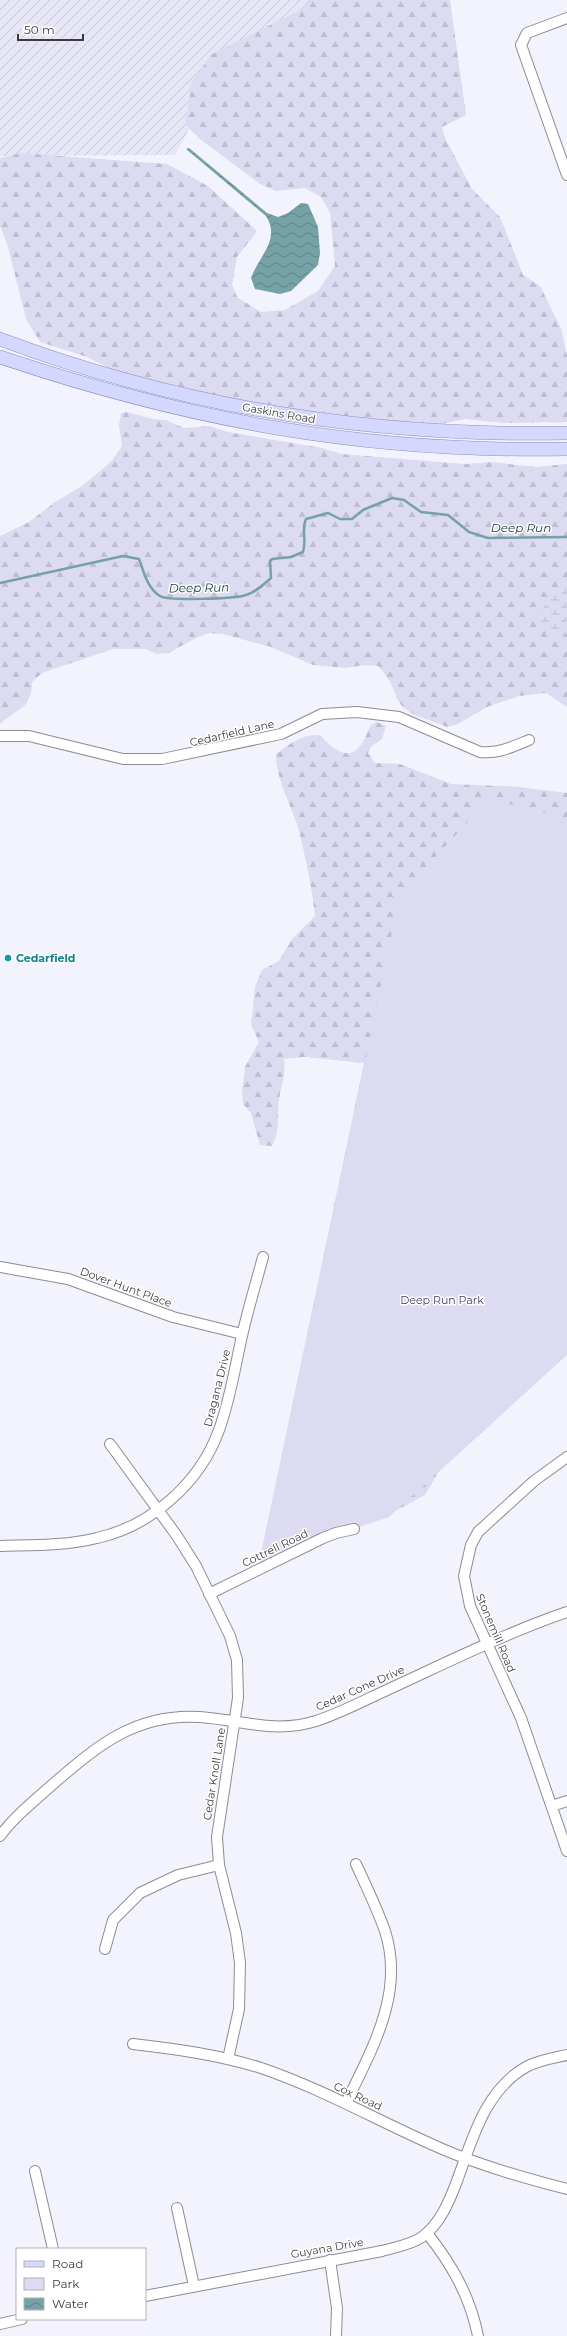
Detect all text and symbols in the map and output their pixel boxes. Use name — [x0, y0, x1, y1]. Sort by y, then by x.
scale bar — [18, 16, 83, 42]
text: 50 m — [24, 22, 55, 37]
street label: Gaskins Road — [241, 400, 317, 426]
water label: Deep Run — [491, 520, 551, 535]
water label: Deep Run — [169, 579, 229, 596]
street label: Cedarfield Lane — [188, 716, 276, 750]
place label: Cedarfield — [16, 951, 75, 965]
marker: Cedarfield — [3, 953, 13, 963]
street label: Dover Hunt Place — [78, 1264, 174, 1310]
park label: Deep Run Park — [400, 1293, 484, 1307]
street label: Dragana Drive — [201, 1348, 233, 1428]
street label: Cottrell Road — [240, 1526, 310, 1570]
street label: Stonemill Road — [473, 1592, 519, 1674]
street label: Cedar Cone Drive — [313, 1662, 407, 1714]
street label: Cedar Knoll Lane — [200, 1726, 228, 1821]
street label: Cox Road — [332, 2079, 384, 2113]
street label: Guyana Drive — [289, 2235, 365, 2261]
legend — [16, 2248, 146, 2320]
text: Road — [52, 2256, 83, 2271]
text: Park — [52, 2276, 80, 2291]
text: Water — [52, 2296, 89, 2311]

